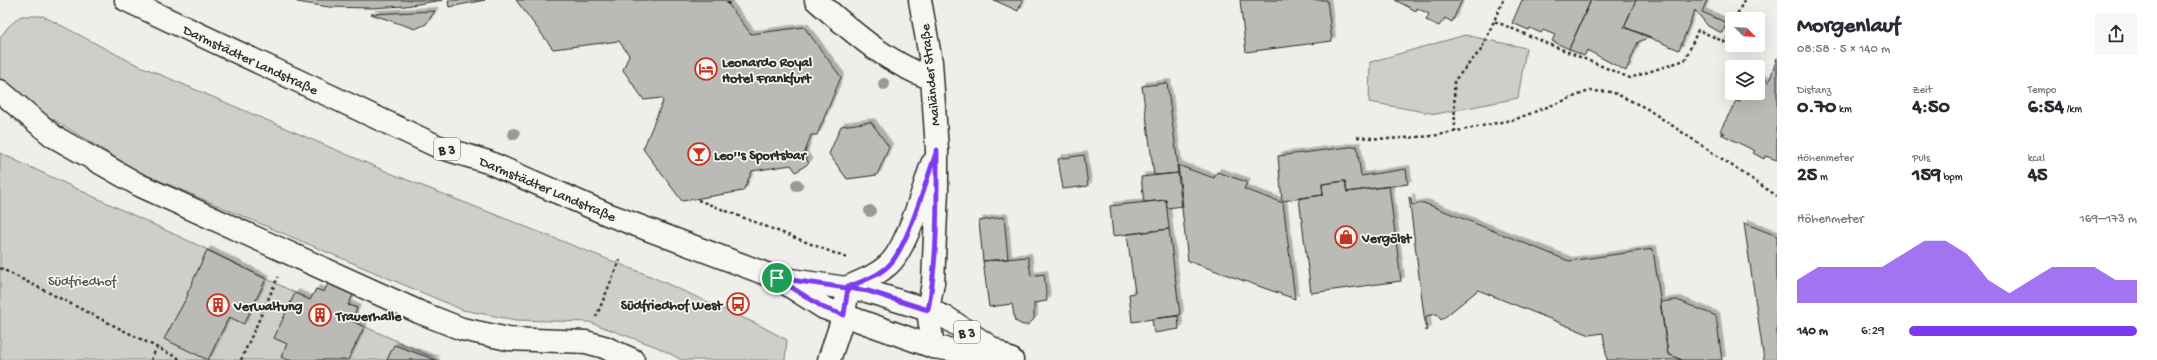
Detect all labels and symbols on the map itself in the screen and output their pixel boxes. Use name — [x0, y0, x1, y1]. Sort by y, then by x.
north arrow — [1725, 12, 1765, 52]
street label: Darmstädter Landstraße — [179, 22, 321, 100]
street label: Mailänder Straße — [918, 22, 945, 127]
place label: Leonardo Royal Hotel Frankfurt — [722, 55, 812, 88]
hotel icon: Leonardo Royal Hotel Frankfurt — [693, 56, 719, 82]
road number: B 3 — [434, 138, 460, 160]
bar icon: Leo''s Sportsbar — [686, 141, 712, 167]
place label: Leo''s Sportsbar — [714, 148, 808, 165]
street label: Darmstädter Landstraße — [475, 153, 619, 227]
shop icon: Vergölst — [1333, 224, 1359, 250]
place label: Vergölst — [1361, 231, 1412, 248]
pin — [760, 261, 794, 295]
park label: Südfriedhof — [48, 274, 118, 291]
bus stop icon: Südfriedhof West — [725, 291, 751, 317]
building icon: Verwaltung — [205, 292, 231, 318]
place label: Südfriedhof West — [621, 298, 723, 315]
place label: Verwaltung — [233, 299, 303, 316]
building icon: Trauerhalle — [307, 302, 333, 328]
place label: Trauerhalle — [335, 309, 402, 326]
road number: B 3 — [954, 321, 980, 343]

